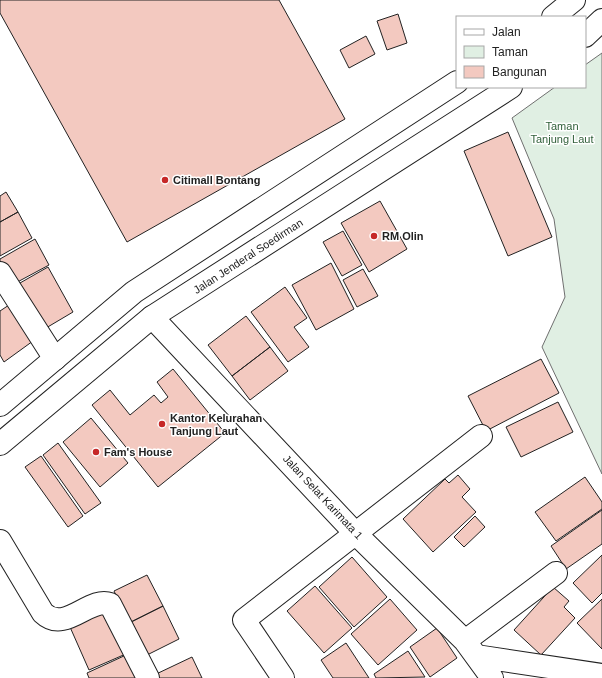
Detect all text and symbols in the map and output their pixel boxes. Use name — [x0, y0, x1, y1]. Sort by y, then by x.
legend — [456, 16, 586, 88]
text: Jalan — [492, 25, 521, 39]
text: Taman — [492, 45, 528, 59]
text: Bangunan — [492, 65, 547, 79]
park label: Taman Tanjung Laut — [531, 120, 594, 145]
place label: Citimall Bontang — [173, 174, 260, 186]
marker: Citimall Bontang — [160, 175, 170, 185]
street label: Jalan Jenderal Soedirman — [191, 216, 305, 296]
place label: RM Olin — [382, 230, 424, 242]
marker: RM Olin — [369, 231, 379, 241]
place label: Kantor Kelurahan Tanjung Laut — [170, 412, 263, 437]
marker: Kantor Kelurahan Tanjung Laut — [157, 419, 167, 429]
place label: Fam's House — [104, 446, 172, 458]
marker: Fam's House — [91, 447, 101, 457]
street label: Jalan Selat Karimata 1 — [281, 452, 365, 542]

